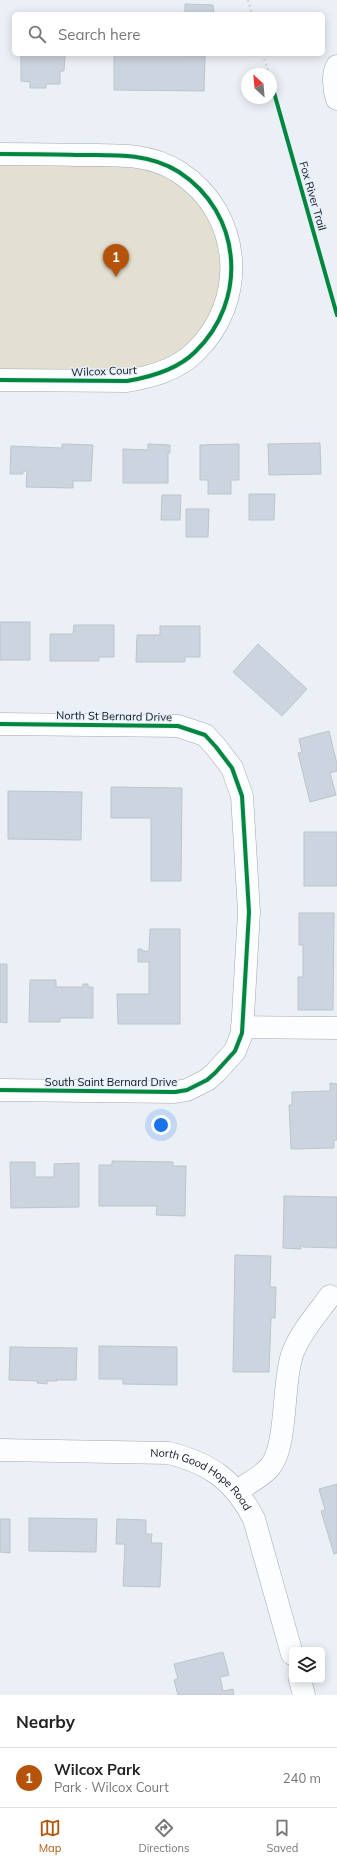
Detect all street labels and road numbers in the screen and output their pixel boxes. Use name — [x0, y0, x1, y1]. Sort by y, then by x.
street label: Fox River Trail — [296, 160, 330, 232]
street label: Wilcox Court — [71, 363, 137, 379]
street label: North St Bernard Drive — [56, 708, 172, 724]
street label: South Saint Bernard Drive — [45, 1075, 177, 1089]
street label: North Good Hope Road — [150, 1446, 255, 1513]

